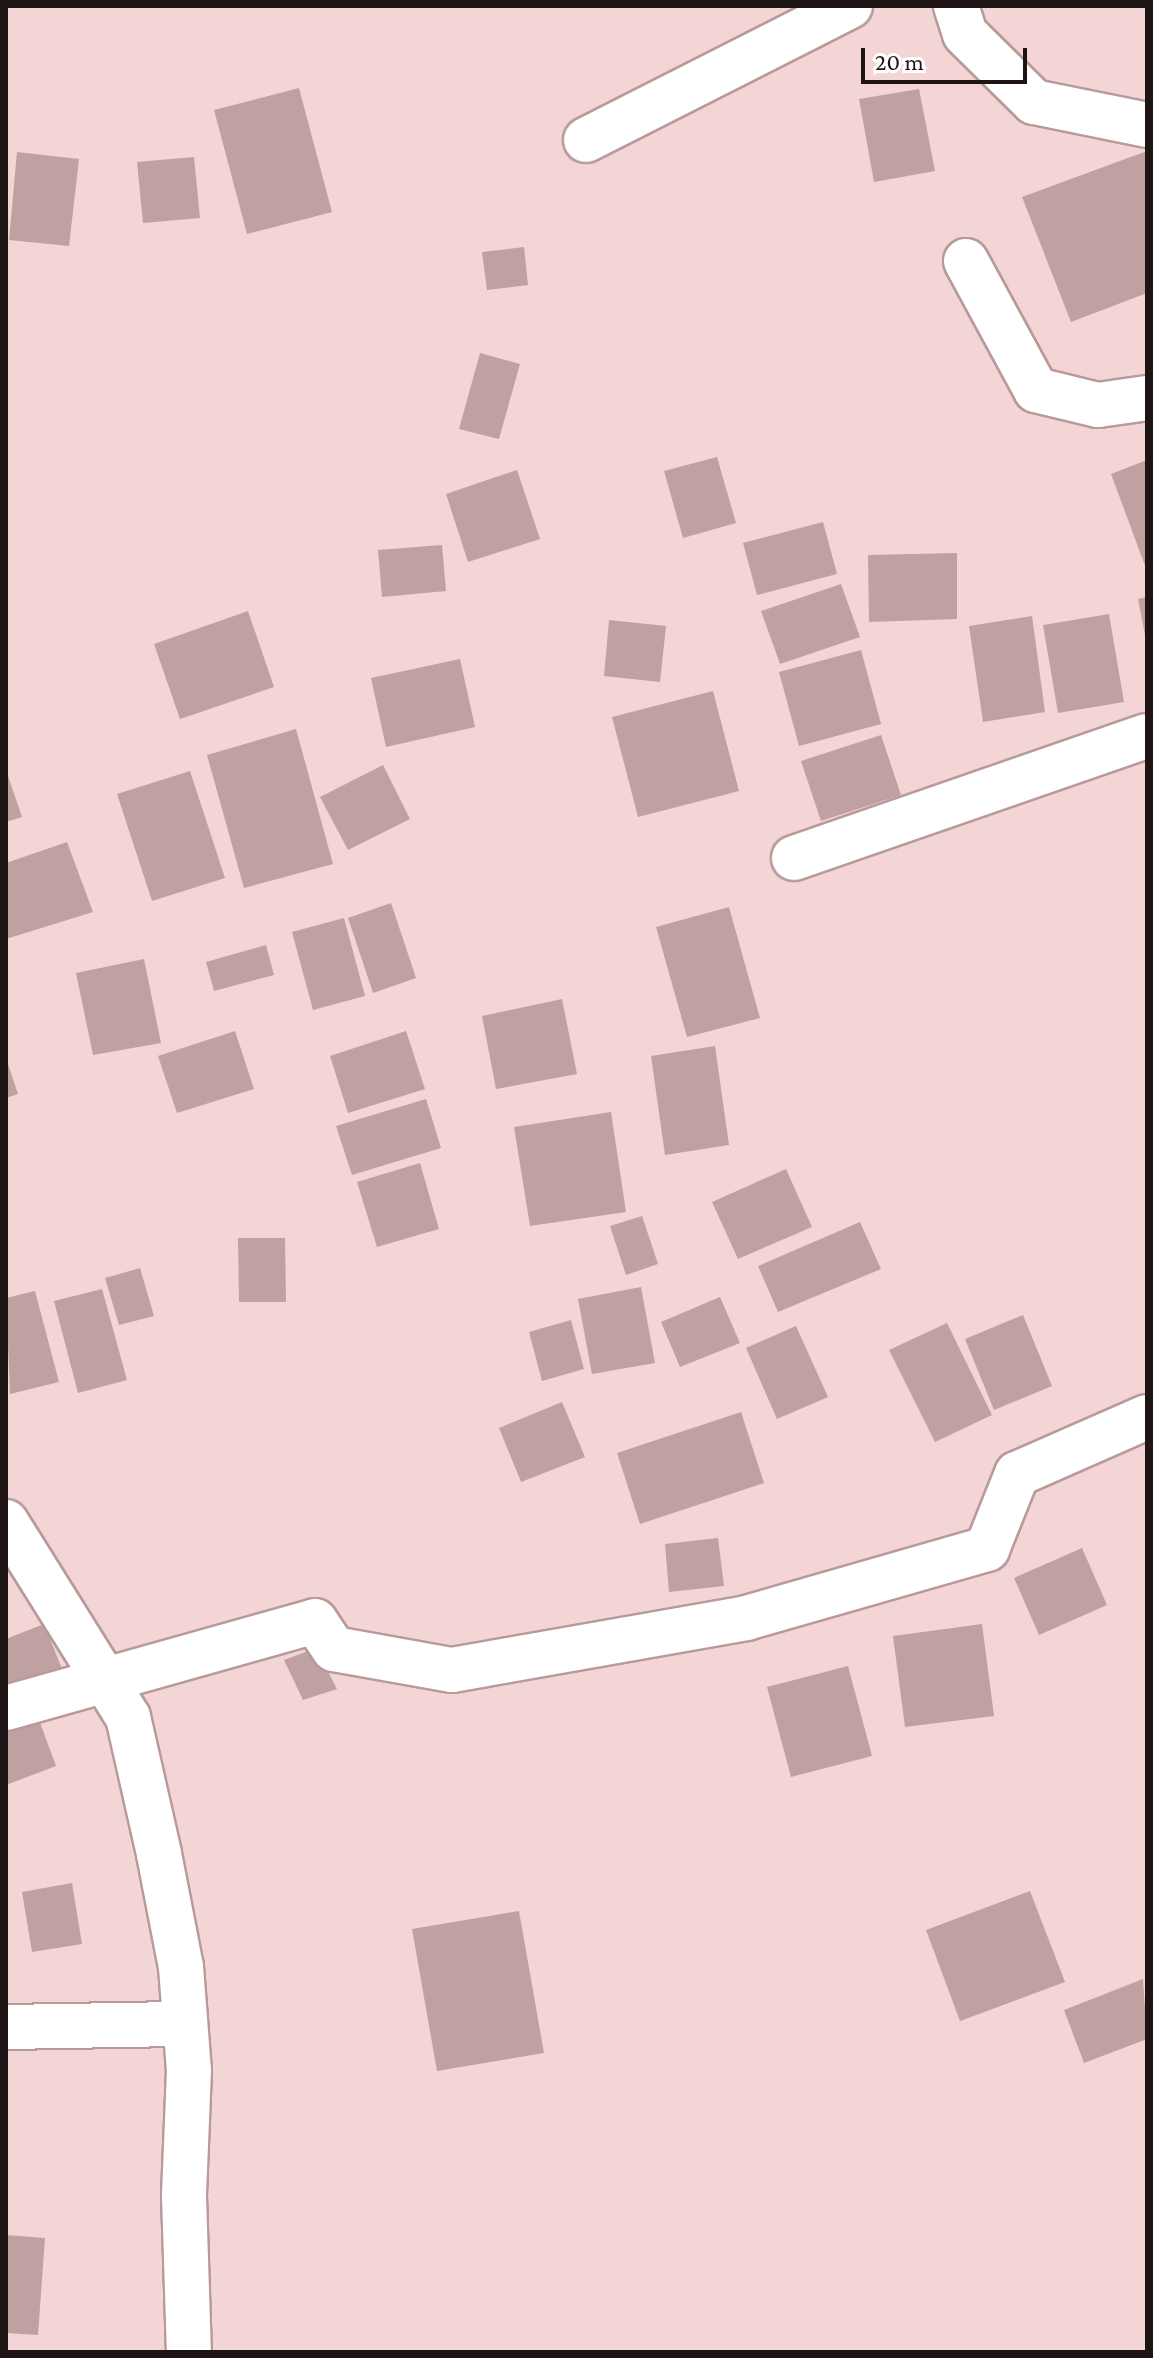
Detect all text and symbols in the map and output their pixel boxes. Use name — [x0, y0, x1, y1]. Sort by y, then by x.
scale bar — [865, 32, 1031, 82]
text: 20 m — [875, 48, 924, 75]

